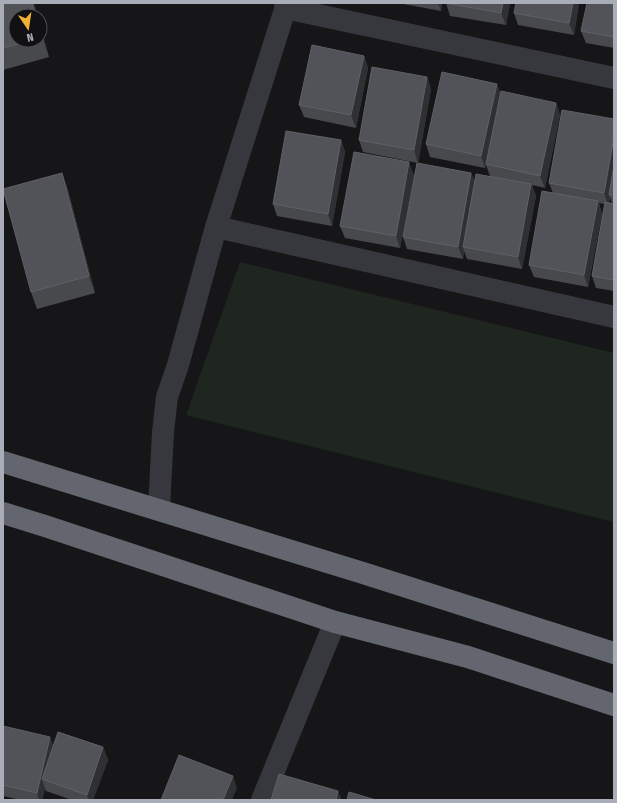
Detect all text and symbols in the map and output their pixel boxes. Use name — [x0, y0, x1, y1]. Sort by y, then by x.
north arrow — [8, 8, 48, 48]
text: N — [25, 30, 35, 44]

